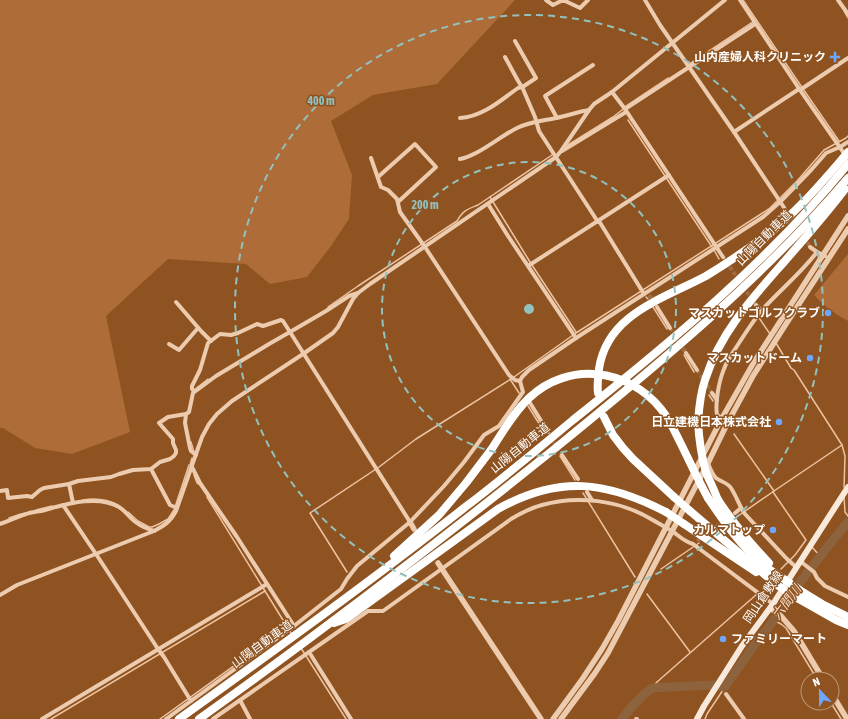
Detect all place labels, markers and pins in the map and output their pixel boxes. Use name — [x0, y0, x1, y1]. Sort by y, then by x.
place label: 山内産婦人科クリニック — [694, 50, 826, 64]
marker: 山内産婦人科クリニック — [829, 51, 841, 63]
centre of rings — [522, 302, 536, 316]
place label: マスカットゴルフクラブ — [688, 306, 820, 320]
marker: マスカットゴルフクラブ — [823, 308, 833, 318]
place label: マスカットドーム — [706, 351, 802, 365]
marker: マスカットドーム — [805, 353, 815, 363]
place label: 日立建機日本株式会社 — [651, 415, 771, 429]
marker: 日立建機日本株式会社 — [774, 417, 784, 427]
place label: カルマトップ — [693, 523, 765, 537]
marker: カルマトップ — [768, 525, 778, 535]
place label: ファミリーマート — [731, 632, 827, 646]
marker: ファミリーマート — [718, 634, 728, 644]

